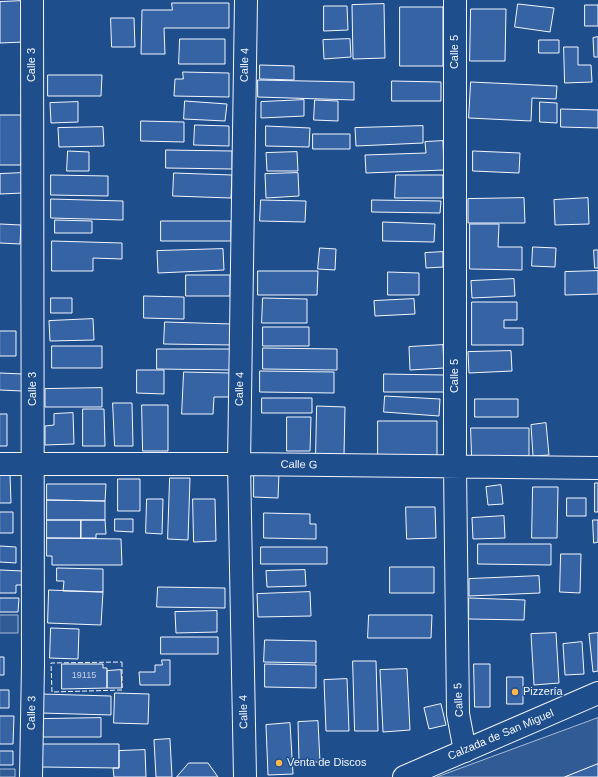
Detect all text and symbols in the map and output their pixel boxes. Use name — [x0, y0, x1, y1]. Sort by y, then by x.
street label: Calle 5 — [448, 35, 462, 69]
street label: Calle 3 — [25, 48, 39, 82]
street label: Calle 4 — [238, 48, 252, 82]
street label: Calle 5 — [448, 359, 462, 393]
street label: Calle 3 — [26, 372, 40, 406]
street label: Calle 4 — [233, 372, 247, 406]
street label: Calle G — [281, 458, 317, 472]
house number: 19115 — [72, 671, 96, 681]
street label: Calle 5 — [452, 683, 466, 717]
place label: Pizzería — [523, 685, 563, 699]
marker: Pizzería — [510, 687, 520, 697]
street label: Calle 4 — [237, 695, 251, 729]
street label: Calle 3 — [25, 696, 39, 730]
street label: Calzada de San Miguel — [446, 707, 556, 763]
place label: Venta de Discos — [287, 756, 366, 770]
marker: Venta de Discos — [274, 758, 284, 768]

